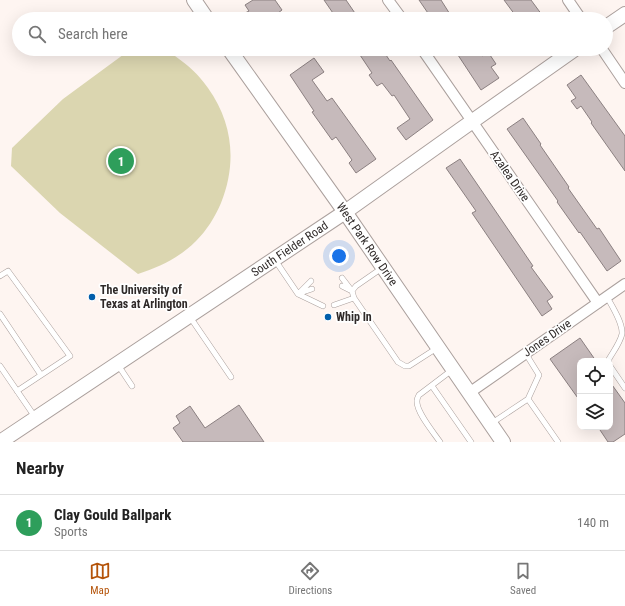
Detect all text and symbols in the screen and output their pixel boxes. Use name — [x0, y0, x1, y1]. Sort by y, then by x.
search box — [12, 12, 613, 56]
icon: search — [26, 23, 48, 45]
text: Search here — [58, 25, 128, 43]
pin: 1 — [108, 146, 134, 176]
street label: Azalea Drive — [487, 148, 533, 204]
street label: West Park Row Drive — [334, 200, 401, 289]
street label: South Fielder Road — [249, 218, 331, 280]
your location — [329, 246, 349, 266]
place label: The University of Texas at Arlington — [100, 283, 188, 311]
marker: The University of Texas at Arlington — [87, 292, 97, 302]
place label: Whip In — [336, 310, 372, 324]
marker: Whip In — [323, 312, 333, 322]
street label: Jones Drive — [520, 316, 574, 360]
map controls — [577, 358, 613, 430]
button: locate — [577, 358, 613, 394]
button: layers — [577, 394, 613, 430]
text: Nearby — [16, 458, 64, 478]
text: Clay Gould Ballpark — [54, 506, 171, 524]
text: 1 — [26, 515, 32, 530]
text: 140 m — [577, 515, 609, 530]
text: Sports — [54, 524, 88, 539]
tab: Map — [89, 560, 111, 597]
tab: Directions — [288, 560, 332, 597]
tab: Saved — [510, 560, 536, 597]

